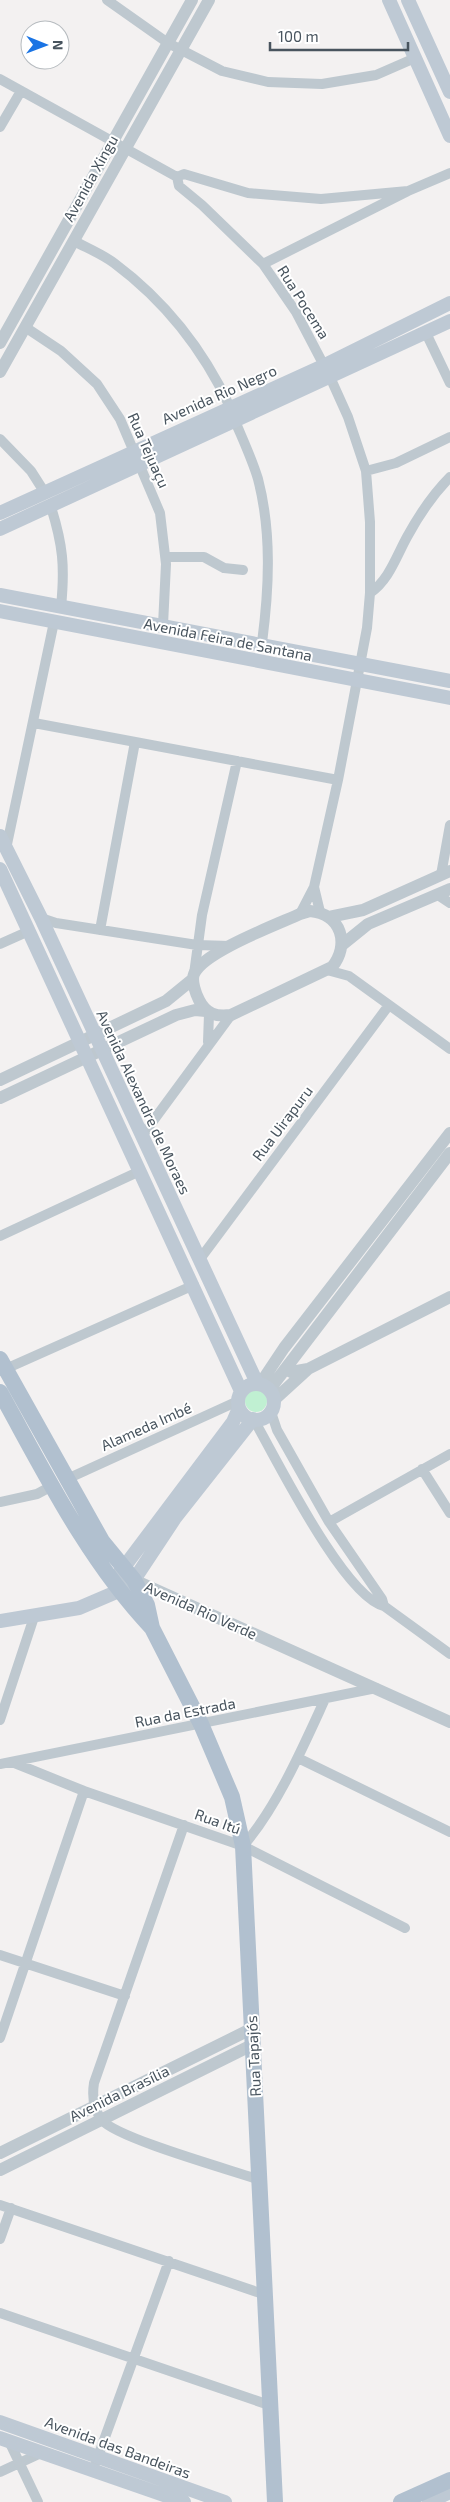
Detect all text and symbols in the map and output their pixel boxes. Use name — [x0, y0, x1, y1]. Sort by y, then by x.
north arrow — [20, 20, 70, 70]
scale bar — [270, 20, 408, 52]
text: 100 m — [278, 27, 319, 45]
text: N — [50, 40, 67, 50]
street label: Avenida Xingu — [59, 132, 121, 224]
street label: Rua Pocema — [274, 262, 334, 342]
street label: Avenida Rio Negro — [159, 361, 279, 427]
street label: Rua Tejuaçu — [123, 410, 174, 491]
street label: Avenida Feira de Santana — [142, 614, 314, 664]
street label: Avenida Alexandre de Moraes — [93, 1007, 195, 1197]
street label: Rua Uirapuru — [248, 1082, 316, 1164]
street label: Alameda Imbé — [98, 1398, 194, 1454]
street label: Avenida Rio Verde — [142, 1577, 260, 1643]
street label: Rua da Estrada — [133, 1693, 237, 1731]
street label: Rua Itú — [193, 1804, 243, 1838]
street label: Rua Tapajós — [242, 2015, 265, 2097]
street label: Avenida Brasília — [66, 2061, 172, 2125]
street label: Avenida das Bandeiras — [43, 2412, 193, 2482]

